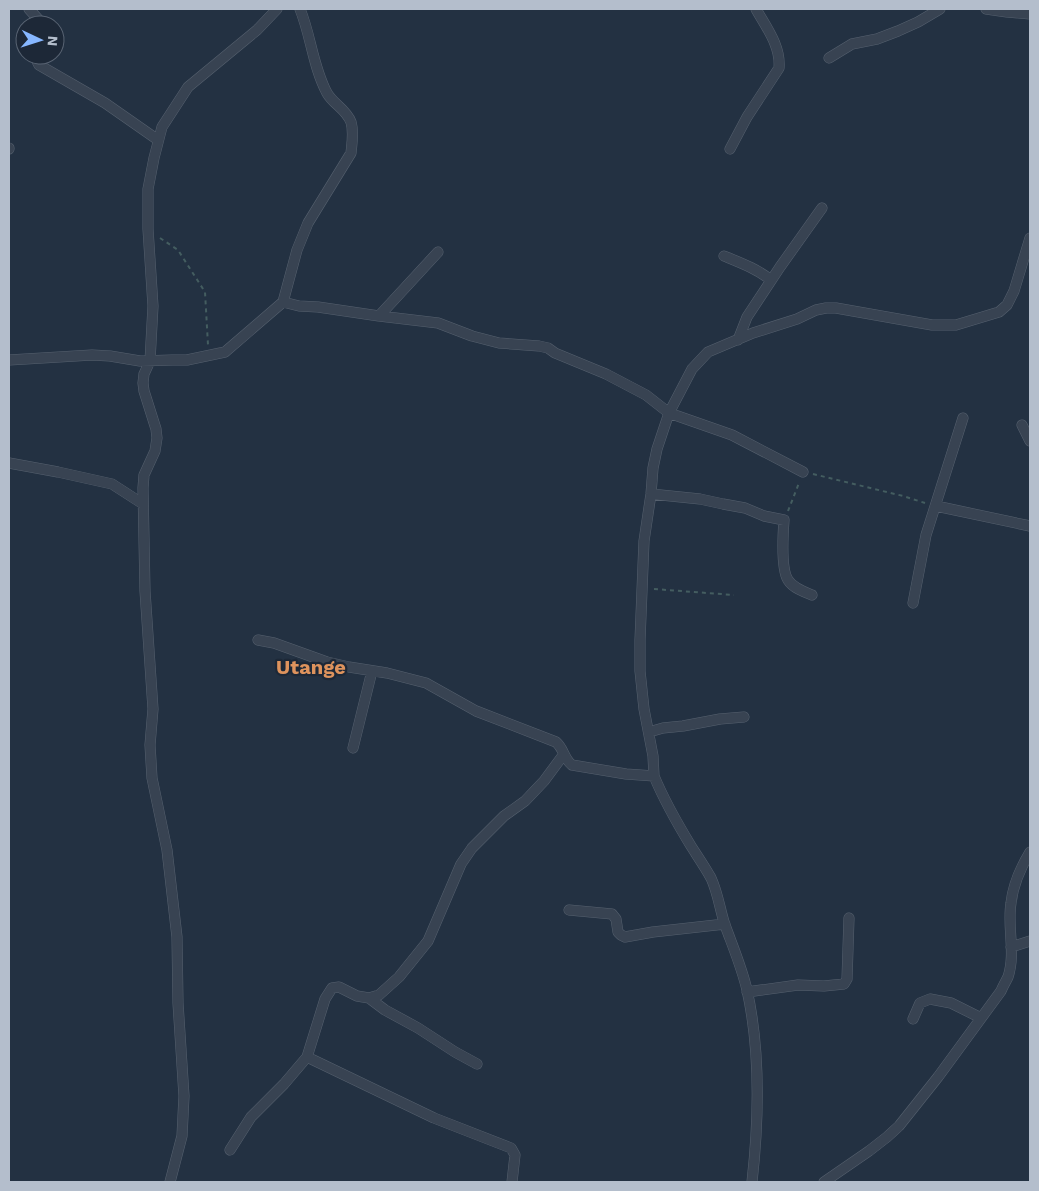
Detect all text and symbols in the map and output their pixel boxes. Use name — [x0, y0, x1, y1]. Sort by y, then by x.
north arrow — [15, 15, 65, 65]
text: N — [45, 35, 61, 47]
district label: Utange — [276, 655, 346, 679]

